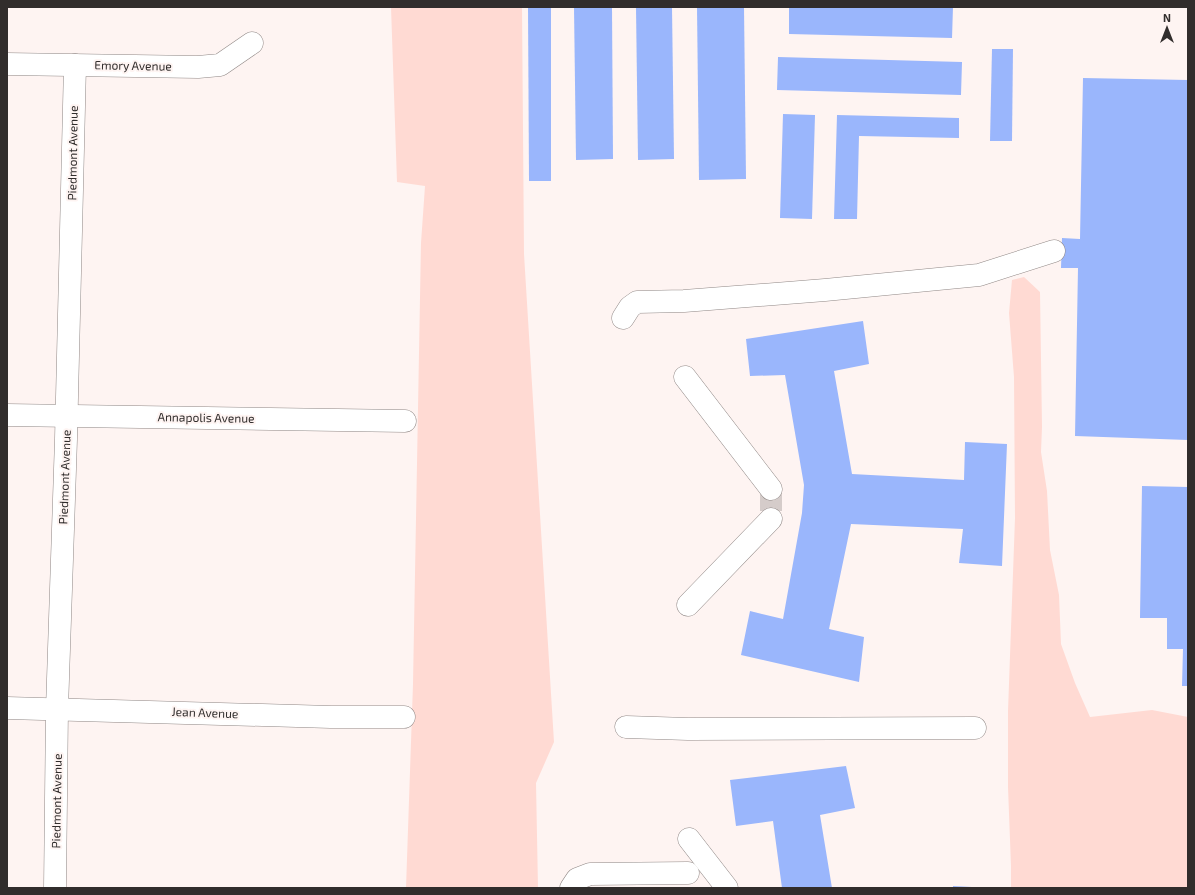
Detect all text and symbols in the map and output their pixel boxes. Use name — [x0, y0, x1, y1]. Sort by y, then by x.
north arrow — [1147, 8, 1187, 48]
text: N — [1163, 11, 1171, 24]
street label: Emory Avenue — [94, 57, 172, 73]
street label: Piedmont Avenue — [64, 105, 80, 201]
street label: Annapolis Avenue — [157, 409, 255, 425]
street label: Piedmont Avenue — [55, 429, 73, 525]
street label: Jean Avenue — [171, 704, 239, 720]
street label: Piedmont Avenue — [48, 753, 64, 849]

